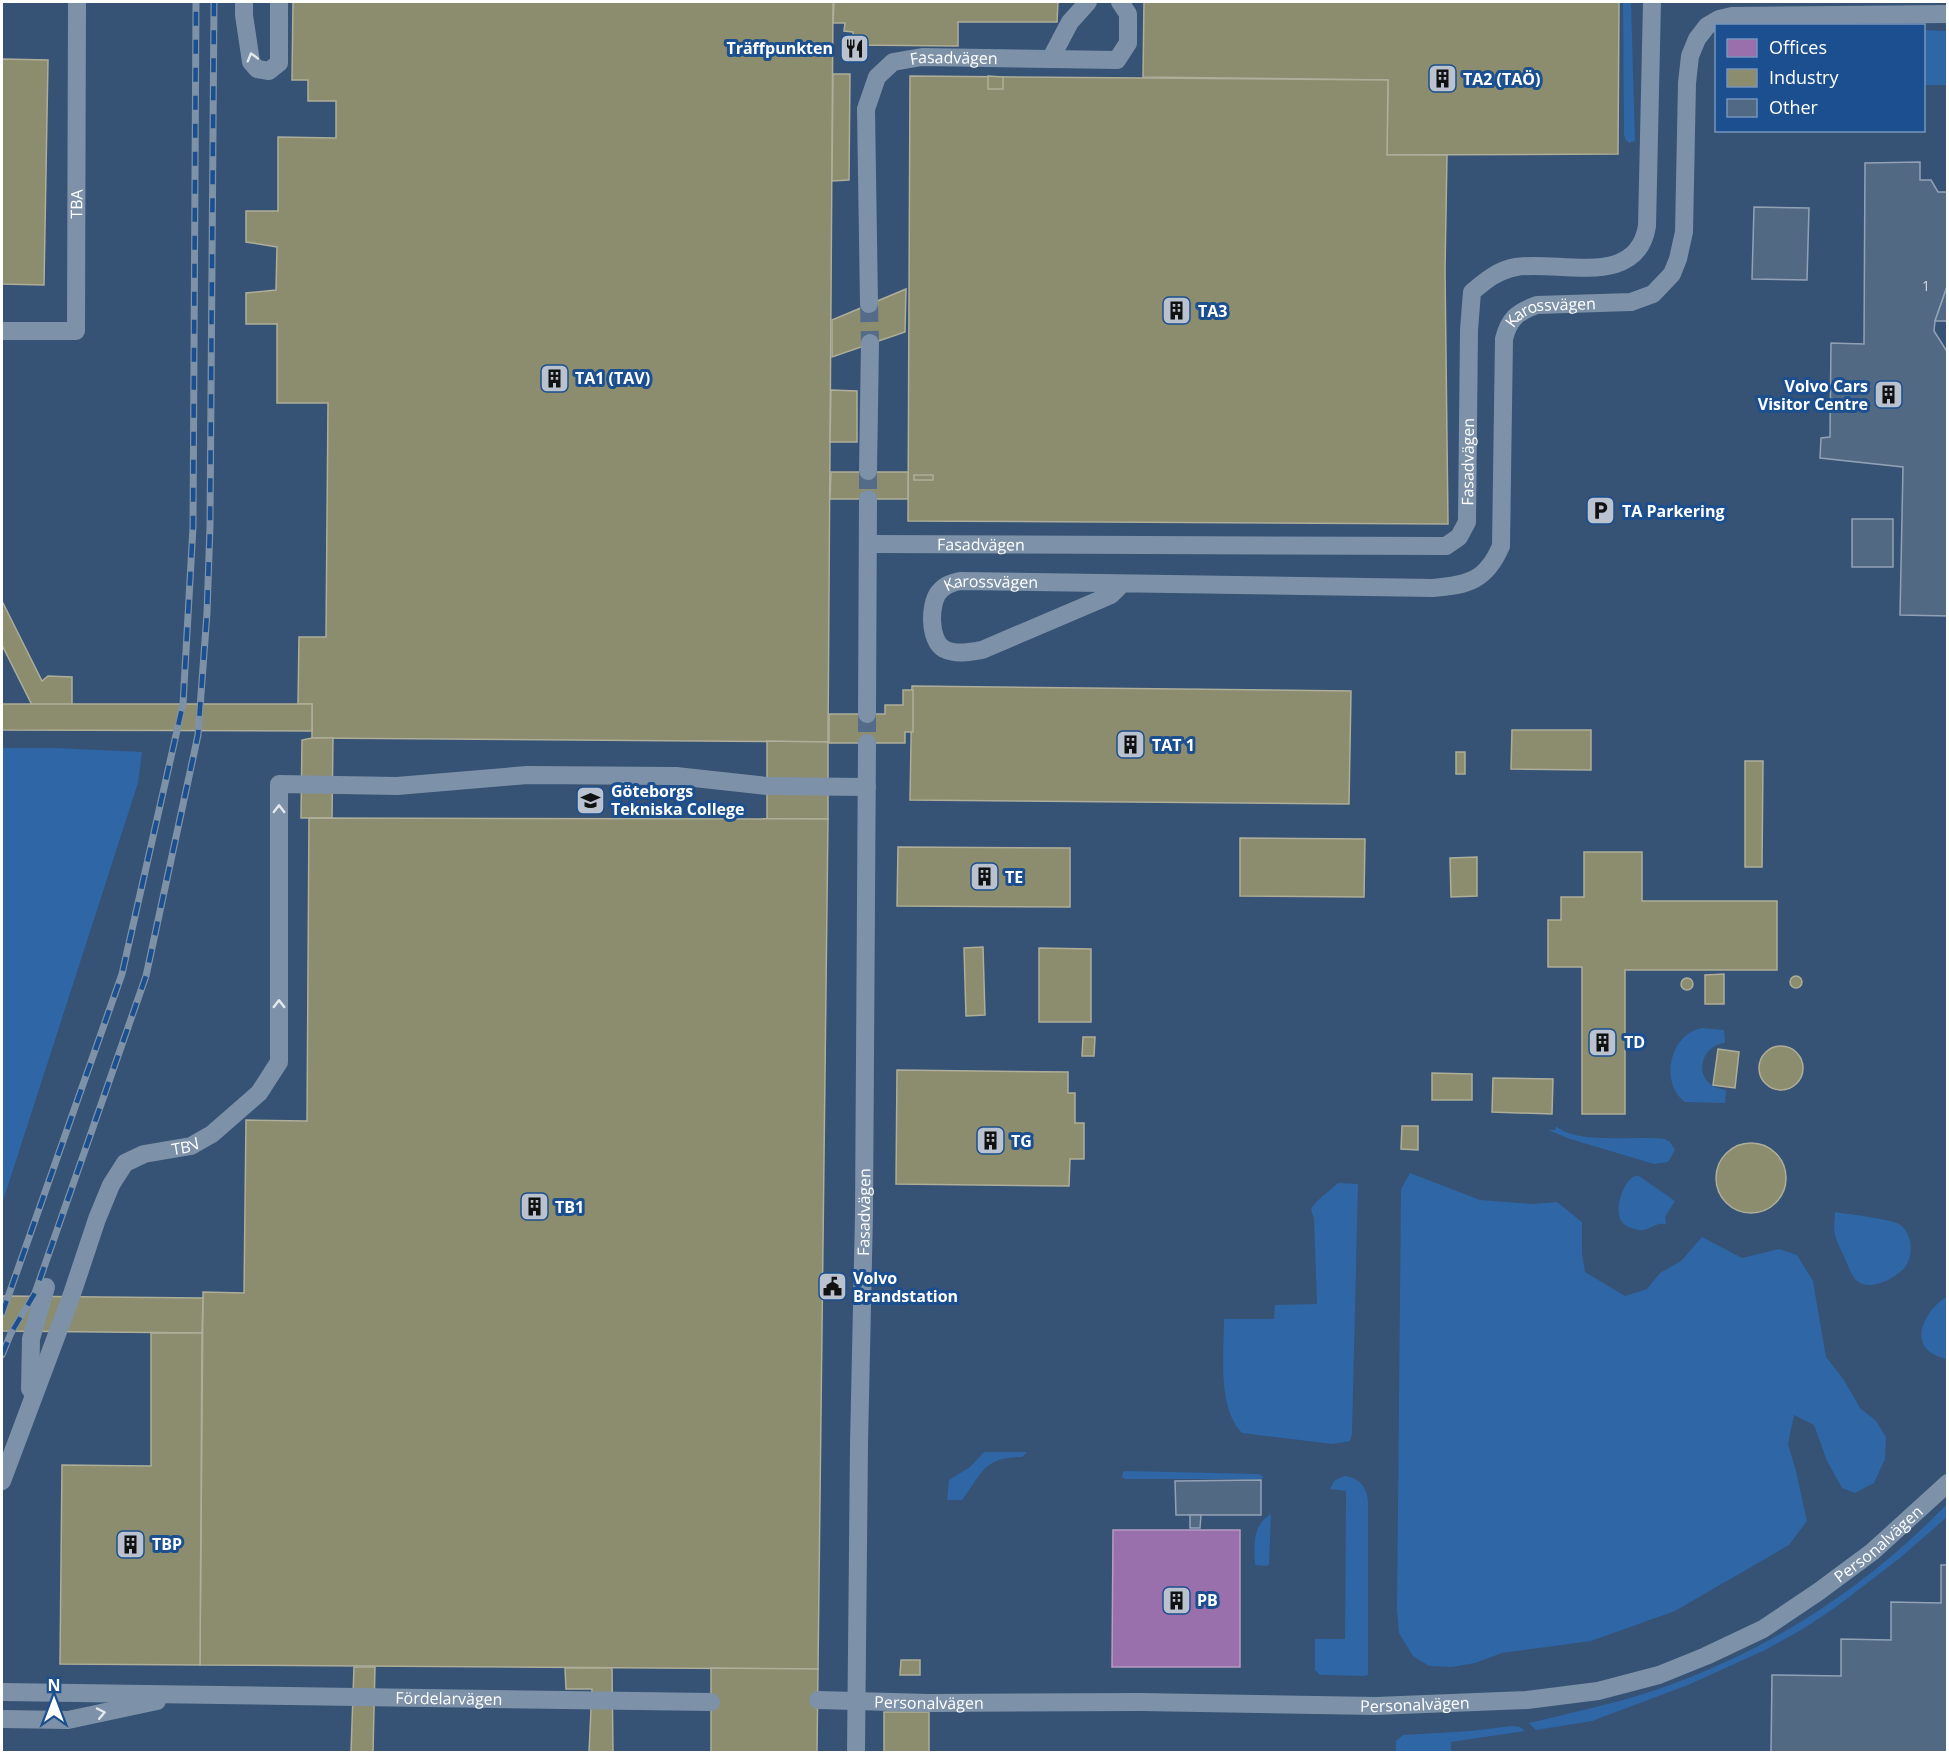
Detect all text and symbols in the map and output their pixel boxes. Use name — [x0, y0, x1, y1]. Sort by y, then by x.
legend — [1715, 24, 1925, 132]
restaurant icon: Träffpunkten — [838, 32, 870, 64]
text: Offices — [1769, 35, 1827, 59]
place label: Träffpunkten — [726, 37, 833, 59]
street label: Fasadvägen — [908, 46, 998, 70]
one-way arrow — [247, 52, 259, 63]
building icon: TA2 (TAÖ) — [1426, 63, 1458, 95]
text: Industry — [1769, 65, 1839, 89]
place label: TA2 (TAÖ) — [1463, 68, 1541, 90]
text: Other — [1769, 95, 1819, 119]
street label: TBA — [65, 188, 87, 219]
house number: 1 — [1922, 276, 1930, 295]
street label: Karossvägen — [1500, 292, 1596, 331]
building icon: TA3 — [1161, 295, 1193, 327]
place label: TA3 — [1198, 300, 1227, 322]
building icon: TA1 (TAV) — [538, 362, 570, 394]
place label: TA1 (TAV) — [575, 367, 650, 389]
place label: Volvo Cars Visitor Centre — [1758, 375, 1868, 415]
building icon: Volvo Cars Visitor Centre — [1873, 379, 1905, 411]
street label: Fasadvägen — [1456, 418, 1479, 506]
parking icon: TA Parkering — [1585, 495, 1617, 527]
place label: TA Parkering — [1622, 500, 1725, 522]
street label: Fasadvägen — [937, 533, 1025, 556]
street label: Karossvägen — [940, 570, 1038, 596]
building icon: TAT 1 — [1115, 729, 1147, 761]
place label: TAT 1 — [1152, 734, 1195, 756]
place label: Göteborgs Tekniska College — [611, 780, 745, 820]
school or university icon: Göteborgs Tekniska College — [574, 784, 606, 816]
one-way arrow — [273, 804, 285, 813]
building icon: TE — [968, 861, 1000, 893]
place label: TE — [1005, 866, 1023, 888]
one-way arrow — [273, 999, 285, 1008]
building icon: TD — [1587, 1026, 1619, 1058]
place label: TD — [1624, 1031, 1645, 1053]
building icon: TG — [974, 1125, 1006, 1157]
place label: TG — [1011, 1130, 1032, 1152]
street label: TBV — [170, 1132, 205, 1160]
street label: Fasadvägen — [852, 1168, 875, 1256]
building icon: TB1 — [518, 1191, 550, 1223]
place label: TB1 — [555, 1196, 584, 1218]
place label: Volvo Brandstation — [853, 1267, 958, 1307]
public building icon: Volvo Brandstation — [816, 1271, 848, 1303]
street label: Personalvägen — [1829, 1500, 1927, 1588]
building icon: TBP — [115, 1528, 147, 1560]
place label: TBP — [152, 1533, 182, 1555]
building icon: PB — [1160, 1584, 1192, 1616]
place label: PB — [1197, 1589, 1218, 1611]
north arrow — [24, 1670, 84, 1730]
text: N — [47, 1674, 61, 1696]
street label: Fördelarvägen — [395, 1687, 503, 1710]
street label: Personalvägen — [874, 1691, 984, 1714]
street label: Personalvägen — [1360, 1691, 1470, 1717]
one-way arrow — [96, 1707, 106, 1720]

